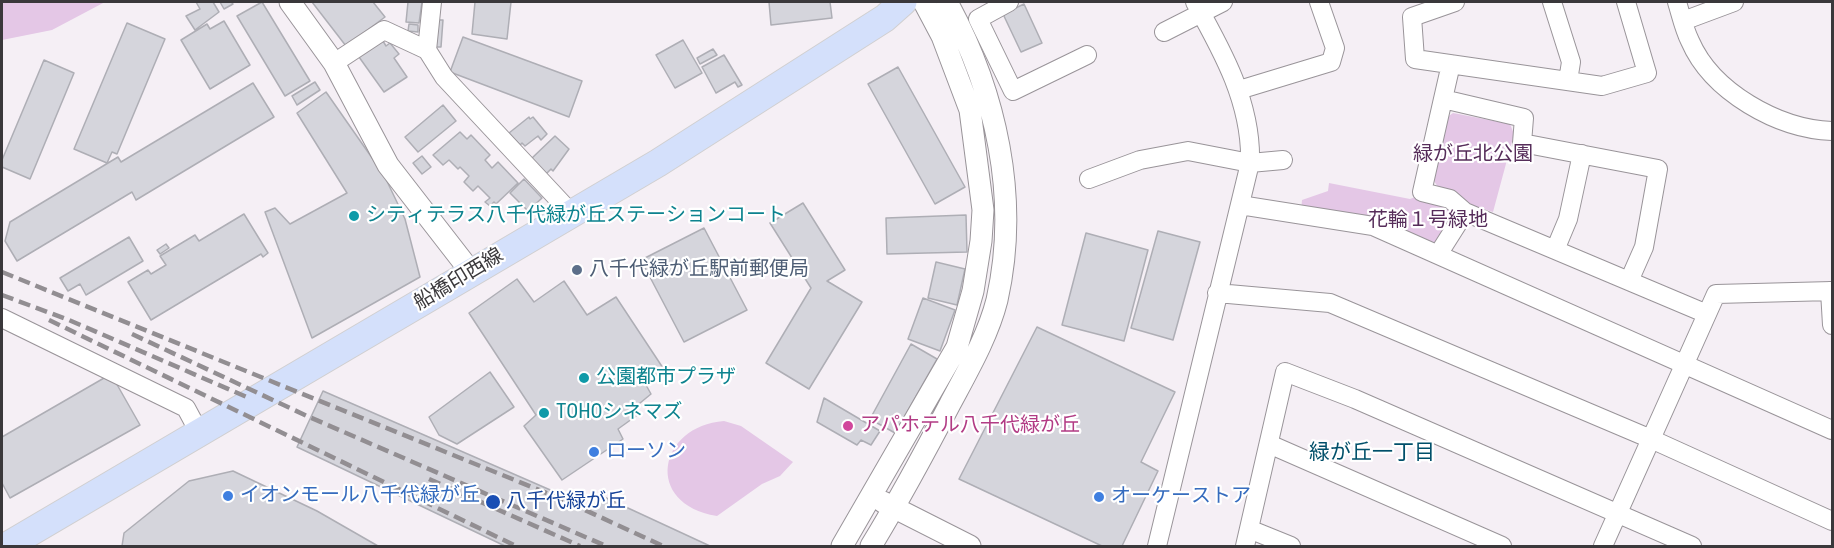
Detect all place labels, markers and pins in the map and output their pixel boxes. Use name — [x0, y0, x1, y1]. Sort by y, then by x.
place label: シティテラス八千代緑が丘ステーションコート — [366, 204, 786, 228]
marker: シティテラス八千代緑が丘ステーションコート — [347, 209, 361, 223]
place label: 八千代緑が丘駅前郵便局 — [589, 258, 809, 282]
marker: 八千代緑が丘駅前郵便局 — [570, 263, 584, 277]
place label: 公園都市プラザ — [596, 366, 736, 390]
marker: 公園都市プラザ — [577, 371, 591, 385]
place label: TOHOシネマズ — [556, 401, 683, 425]
marker: TOHOシネマズ — [537, 406, 551, 420]
place label: アパホテル八千代緑が丘 — [860, 414, 1080, 438]
marker: アパホテル八千代緑が丘 — [841, 419, 855, 433]
place label: ローソン — [606, 440, 686, 464]
marker: ローソン — [587, 445, 601, 459]
place label: イオンモール八千代緑が丘 — [240, 484, 480, 508]
place label: オーケーストア — [1111, 485, 1251, 509]
marker: イオンモール八千代緑が丘 — [221, 489, 235, 503]
place label: 八千代緑が丘 — [506, 490, 626, 514]
marker: オーケーストア — [1092, 490, 1106, 504]
marker: 八千代緑が丘 — [484, 493, 502, 511]

